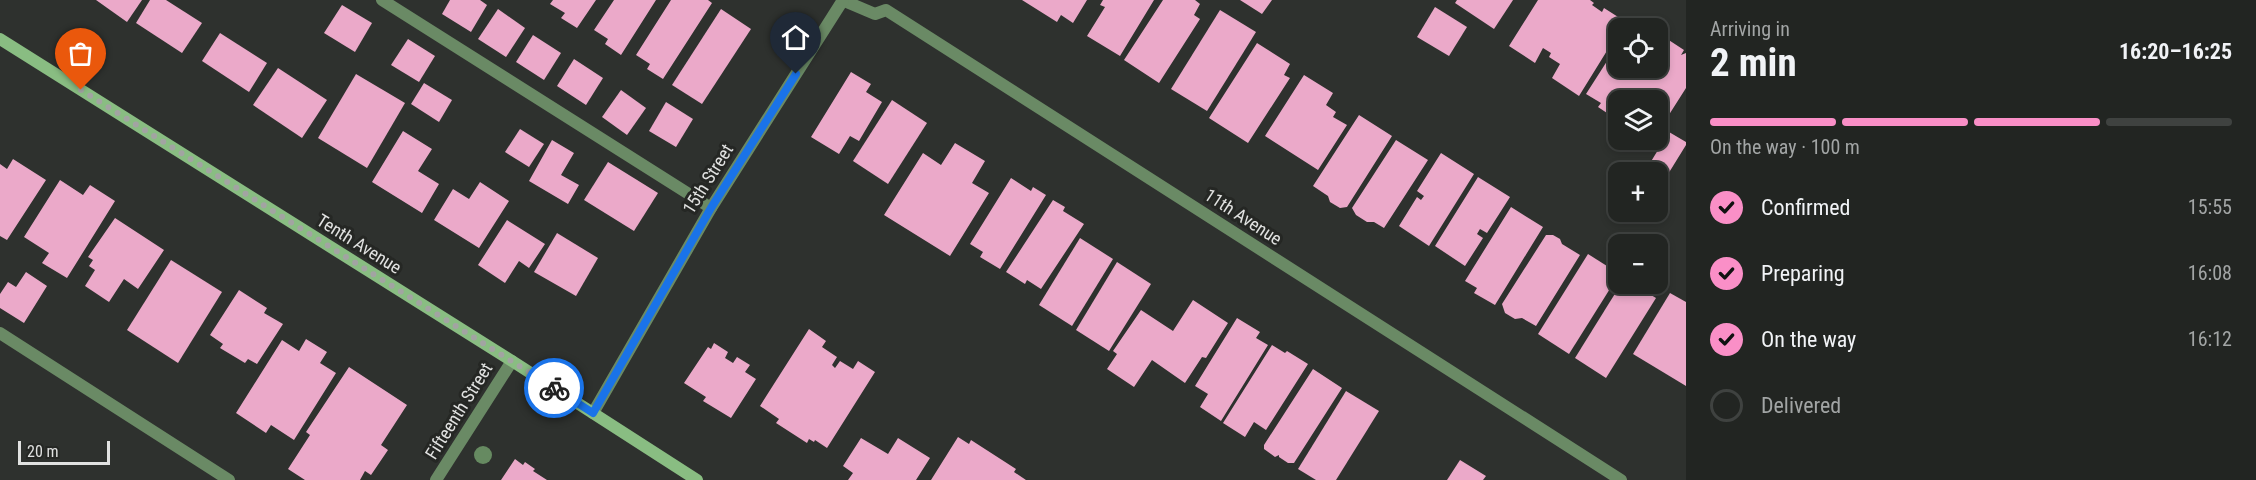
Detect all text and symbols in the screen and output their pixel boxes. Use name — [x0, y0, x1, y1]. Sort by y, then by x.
pin — [770, 12, 821, 74]
text: Arriving in — [1710, 17, 1790, 41]
map controls — [1608, 18, 1668, 294]
button: locate — [1608, 18, 1668, 78]
icon: home — [779, 21, 812, 54]
pin — [55, 28, 106, 90]
icon: bag — [64, 37, 97, 70]
text: 16:20–16:25 — [2119, 39, 2232, 64]
text: 2 min — [1710, 40, 1797, 86]
button: layers — [1608, 90, 1668, 150]
text: On the way · 100 m — [1710, 135, 1860, 159]
street label: 15th Street — [678, 140, 737, 217]
button: + — [1608, 162, 1668, 222]
street label: 11th Avenue — [1201, 184, 1286, 249]
icon: check — [1710, 191, 1743, 224]
text: Confirmed — [1761, 195, 1850, 220]
text: 15:55 — [2188, 195, 2232, 219]
street label: Tenth Avenue — [313, 209, 405, 278]
button: − — [1608, 234, 1668, 294]
icon: check — [1710, 257, 1743, 290]
text: Preparing — [1761, 261, 1845, 286]
text: 16:08 — [2188, 261, 2232, 285]
icon: check — [1710, 323, 1743, 356]
text: On the way — [1761, 327, 1856, 352]
text: 16:12 — [2188, 327, 2232, 351]
courier — [524, 358, 584, 418]
street label: Fifteenth Street — [421, 359, 497, 463]
icon: bike — [538, 372, 571, 405]
text: Delivered — [1761, 393, 1841, 418]
scale bar — [18, 438, 110, 466]
text: 20 m — [27, 442, 59, 461]

